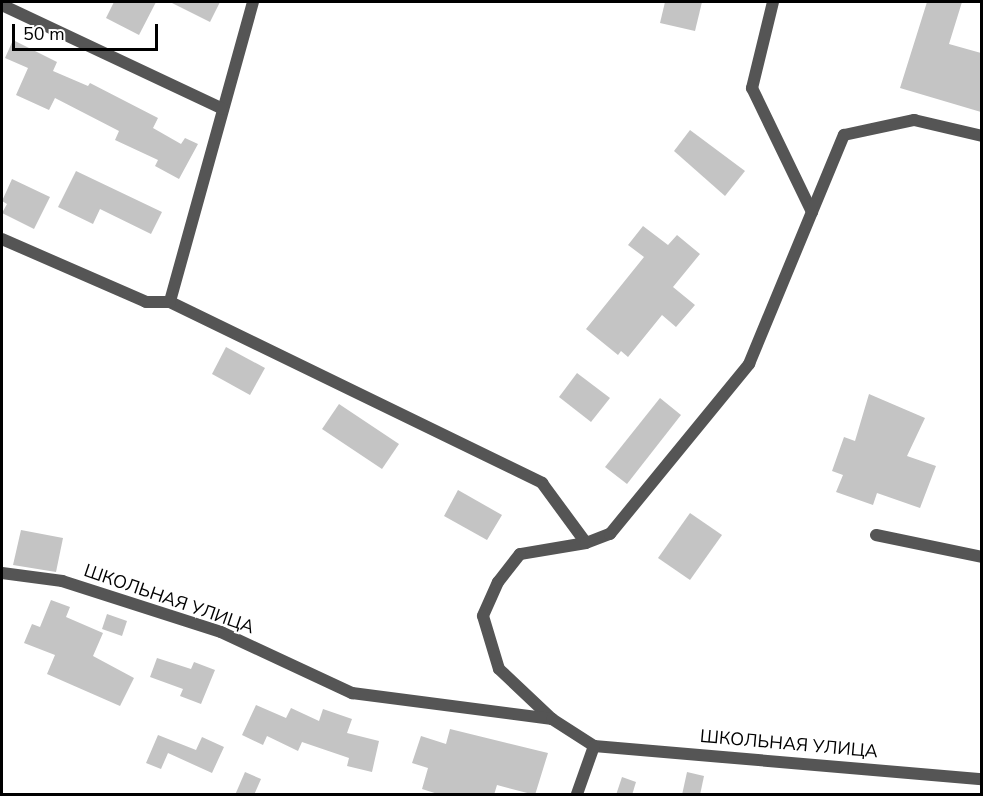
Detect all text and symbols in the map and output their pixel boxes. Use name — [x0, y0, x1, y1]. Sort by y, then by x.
scale bar — [15, 12, 160, 50]
text: 50 m — [23, 22, 65, 46]
street label: ШКОЛЬНАЯ УЛИЦА — [81, 560, 257, 638]
street label: ШКОЛЬНАЯ УЛИЦА — [699, 725, 879, 763]

